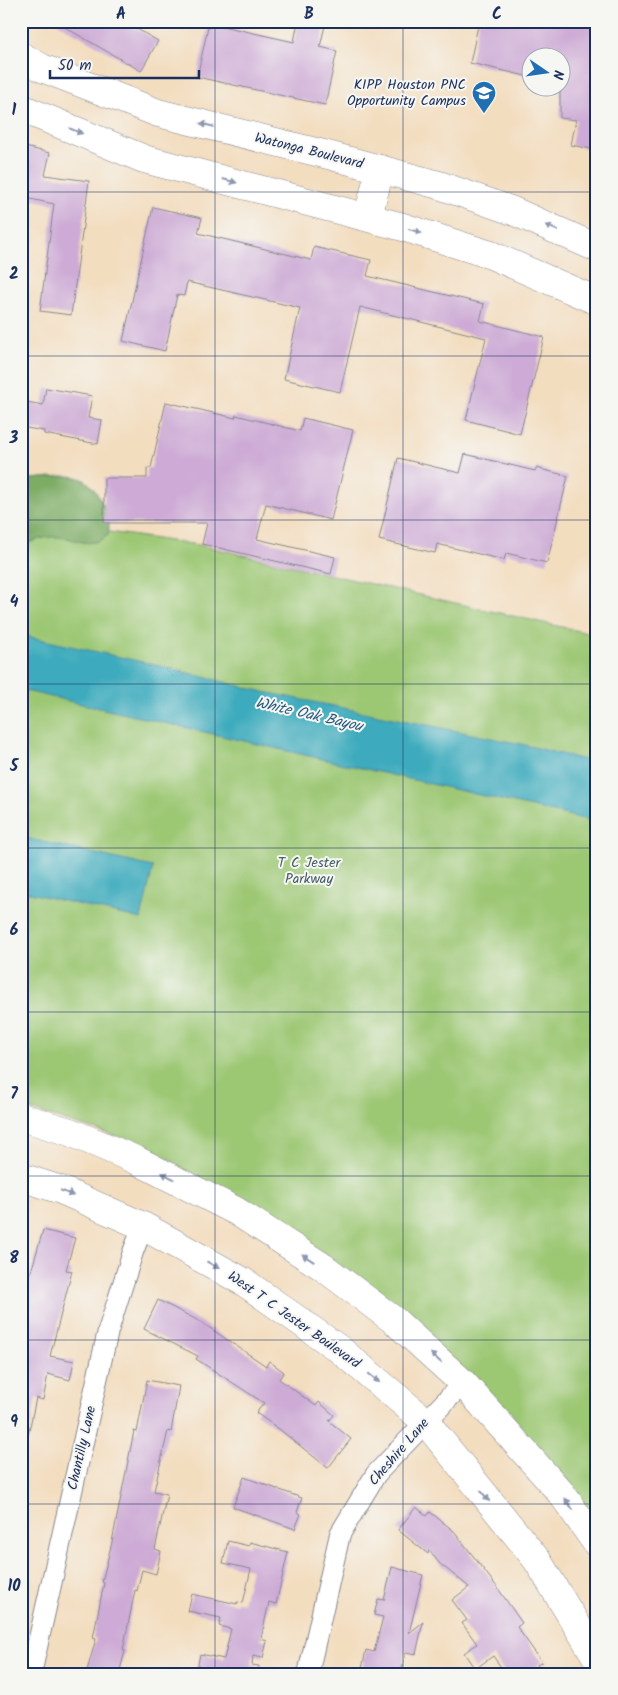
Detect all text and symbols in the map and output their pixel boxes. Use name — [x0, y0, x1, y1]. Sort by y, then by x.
text: A — [116, 2, 126, 27]
text: B — [304, 2, 314, 27]
text: C — [492, 2, 502, 27]
scale bar — [50, 48, 199, 80]
north arrow — [520, 48, 570, 98]
text: 50 m — [58, 54, 92, 78]
text: N — [546, 68, 569, 82]
place label: KIPP Houston PNC Opportunity Campus — [347, 74, 466, 112]
school or university icon: KIPP Houston PNC Opportunity Campus — [471, 80, 497, 114]
text: 1 — [12, 98, 17, 123]
one-way arrow — [199, 121, 214, 129]
street label: Watonga Boulevard — [252, 127, 367, 175]
one-way arrow — [69, 128, 83, 136]
one-way arrow — [223, 178, 238, 186]
one-way arrow — [545, 224, 559, 232]
one-way arrow — [408, 227, 423, 235]
text: 2 — [9, 262, 19, 287]
text: 3 — [9, 426, 19, 451]
text: 4 — [10, 590, 19, 615]
water label: White Oak Bayou — [253, 691, 366, 739]
text: 5 — [9, 754, 20, 779]
park label: T C Jester Parkway — [278, 852, 341, 890]
text: 6 — [10, 918, 19, 943]
text: 7 — [10, 1082, 18, 1107]
one-way arrow — [160, 1172, 175, 1180]
one-way arrow — [60, 1189, 74, 1197]
text: 8 — [9, 1246, 19, 1271]
one-way arrow — [301, 1253, 315, 1263]
one-way arrow — [206, 1260, 220, 1269]
street label: West T C Jester Boulevard — [223, 1266, 366, 1375]
one-way arrow — [430, 1352, 442, 1364]
one-way arrow — [367, 1373, 380, 1384]
street label: Chantilly Lane — [62, 1403, 103, 1492]
text: 9 — [10, 1410, 18, 1435]
street label: Cheshire Lane — [363, 1413, 435, 1491]
one-way arrow — [480, 1489, 491, 1502]
one-way arrow — [564, 1497, 574, 1510]
text: 10 — [7, 1574, 21, 1599]

